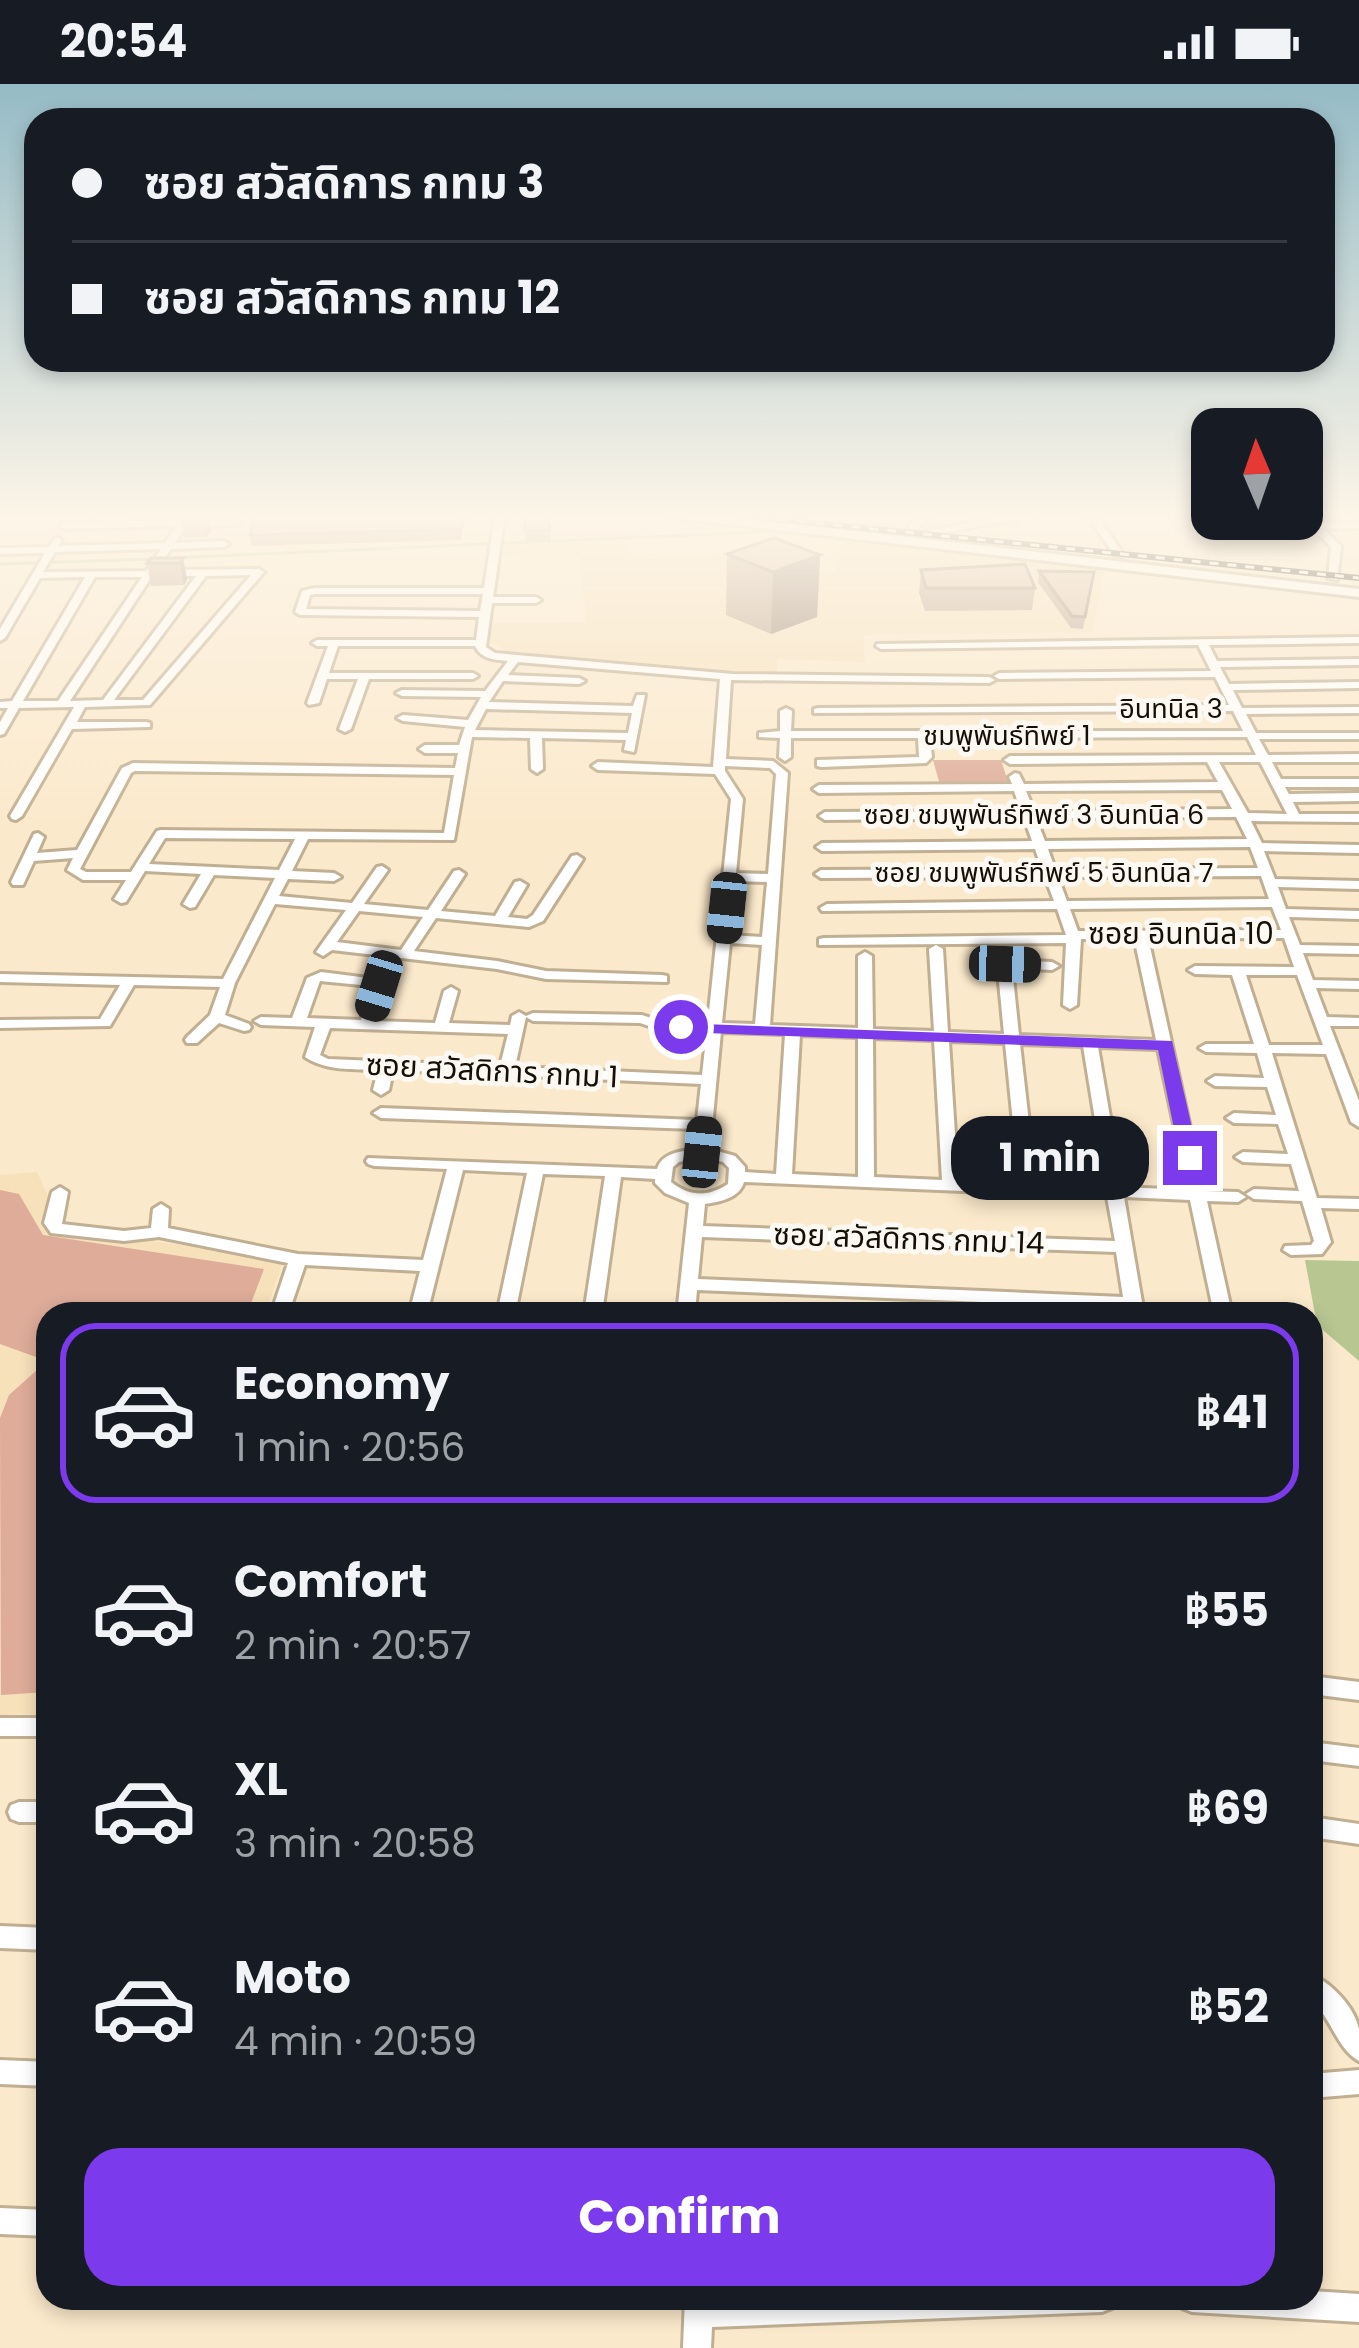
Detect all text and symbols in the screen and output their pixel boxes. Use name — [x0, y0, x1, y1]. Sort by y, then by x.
text: 20:54 — [60, 10, 188, 73]
text: ซอย สวัสดิการ กทม 3 — [144, 151, 545, 214]
text: ซอย สวัสดิการ กทม 12 — [144, 266, 560, 329]
north arrow — [1191, 408, 1323, 540]
map controls — [1191, 408, 1323, 540]
street label: อินทนิล 3 — [1119, 690, 1223, 727]
street label: ชมพูพันธ์ทิพย์ 1 — [923, 717, 1091, 754]
street label: ซอย ชมพูพันธ์ทิพย์ 3 อินทนิล 6 — [864, 796, 1204, 833]
street label: ซอย ชมพูพันธ์ทิพย์ 5 อินทนิล 7 — [875, 854, 1213, 891]
car — [705, 870, 749, 946]
street label: ซอย อินทนิล 10 — [1088, 912, 1274, 955]
car — [968, 945, 1042, 983]
car — [351, 946, 407, 1026]
route start — [654, 1000, 708, 1054]
street label: ซอย สวัสดิการ กทม 1 — [365, 1042, 619, 1099]
car — [680, 1114, 724, 1190]
callout: 1 min — [950, 1116, 1148, 1200]
text: 1 min — [999, 1130, 1101, 1185]
route end — [1163, 1131, 1217, 1185]
street label: ซอย สวัสดิการ กทม 14 — [773, 1212, 1045, 1265]
text: Economy — [234, 1352, 449, 1415]
icon: car — [90, 1359, 198, 1467]
text: ฿41 — [1195, 1381, 1269, 1444]
text: 1 min · 20:56 — [234, 1420, 465, 1475]
text: Comfort — [234, 1550, 427, 1613]
icon: car — [90, 1557, 198, 1665]
text: ฿55 — [1184, 1579, 1269, 1642]
text: 2 min · 20:57 — [234, 1618, 472, 1673]
text: XL — [234, 1748, 288, 1811]
icon: car — [90, 1755, 198, 1863]
text: ฿69 — [1187, 1777, 1269, 1840]
text: 3 min · 20:58 — [234, 1816, 476, 1871]
text: Moto — [234, 1946, 351, 2009]
icon: car — [90, 1953, 198, 2061]
text: ฿52 — [1188, 1975, 1269, 2038]
text: 4 min · 20:59 — [234, 2014, 477, 2069]
button: Confirm — [84, 2148, 1275, 2286]

